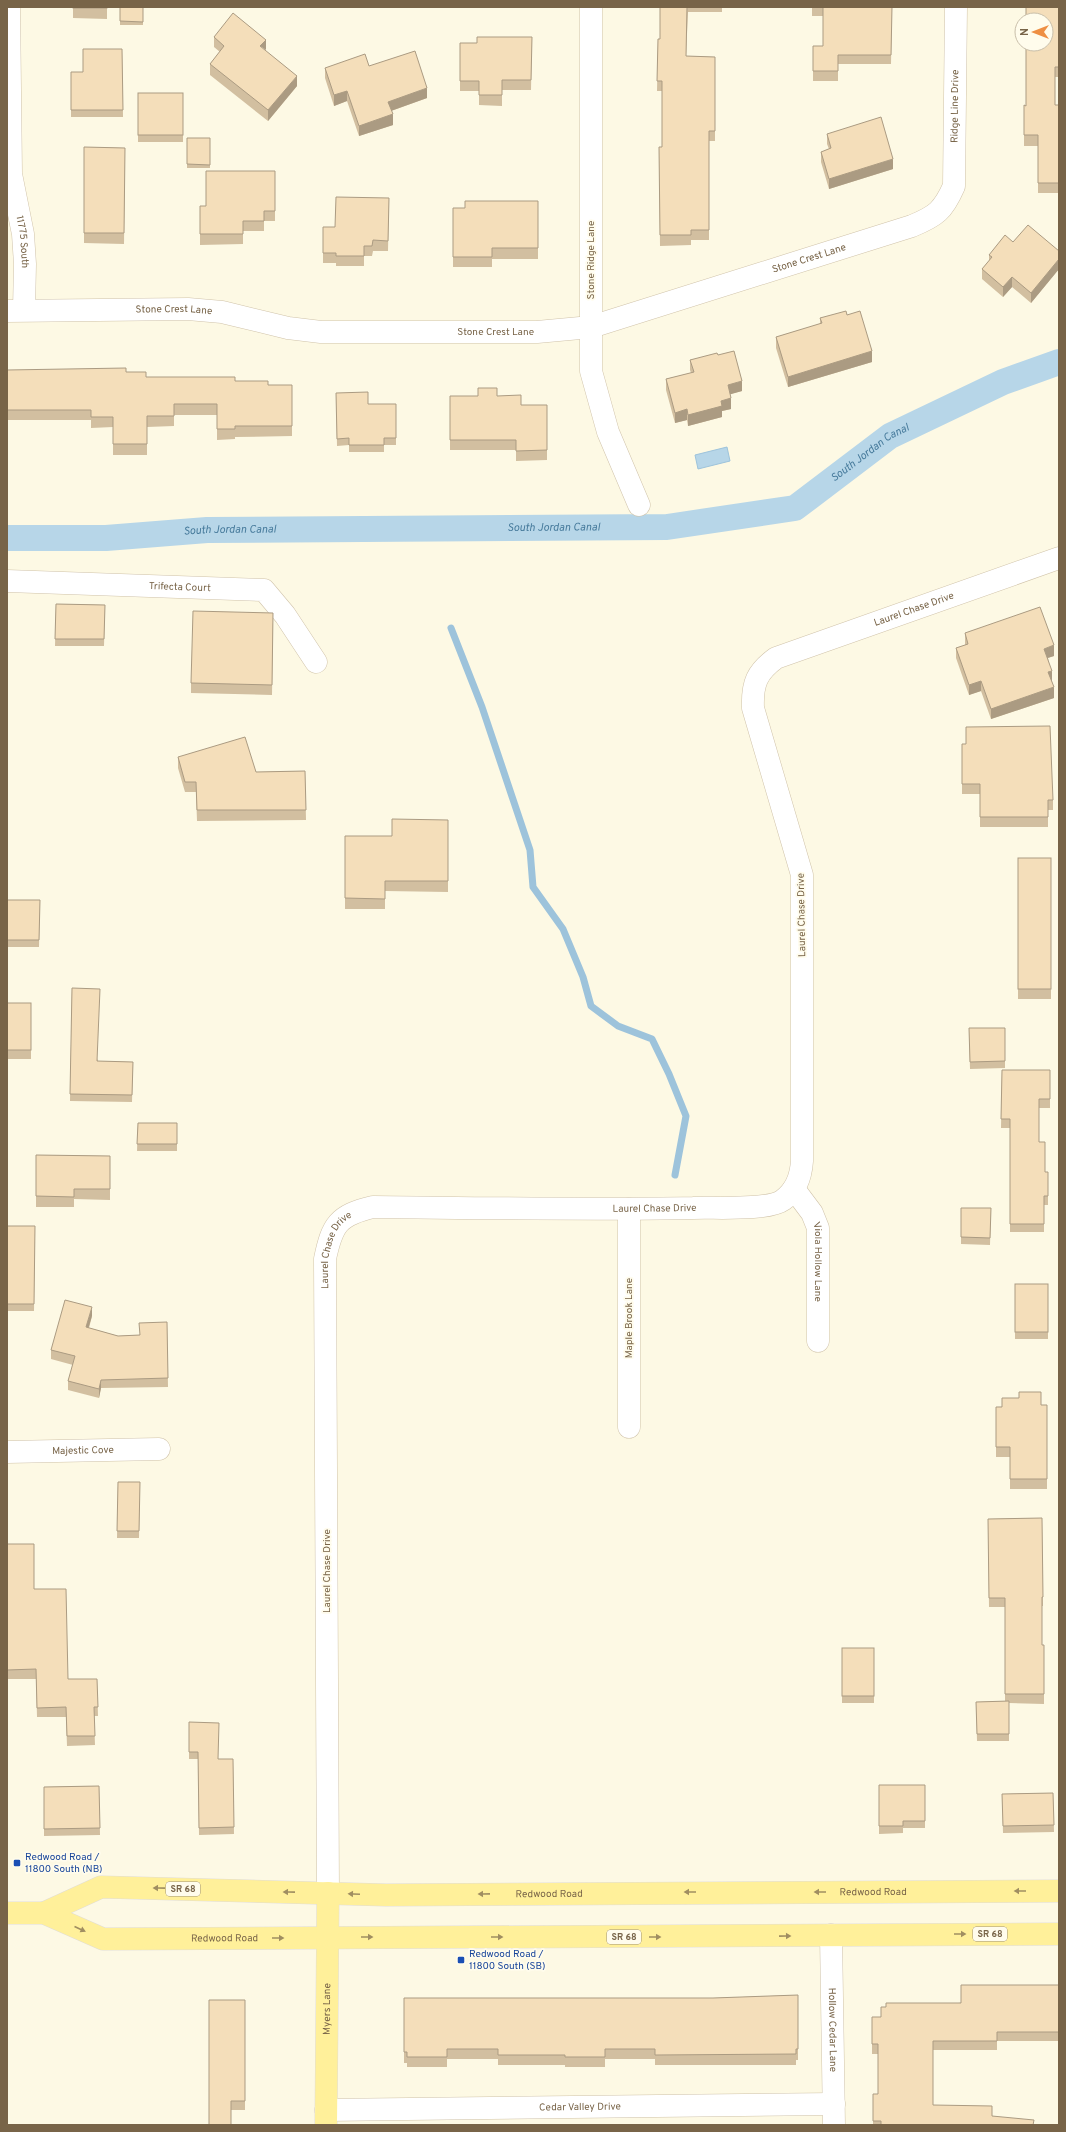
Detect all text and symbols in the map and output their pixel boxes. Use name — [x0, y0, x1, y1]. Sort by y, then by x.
north arrow — [1014, 12, 1054, 52]
text: N — [1018, 28, 1032, 36]
street label: Ridge Line Drive — [948, 69, 962, 143]
street label: 11775 South — [13, 214, 32, 268]
street label: Stone Ridge Lane — [585, 221, 598, 299]
street label: Stone Crest Lane — [770, 241, 848, 276]
street label: Stone Crest Lane — [135, 302, 213, 318]
street label: Stone Crest Lane — [457, 326, 534, 339]
water label: South Jordan Canal — [828, 420, 913, 485]
water label: South Jordan Canal — [507, 520, 601, 535]
water label: South Jordan Canal — [183, 523, 277, 539]
street label: Trifecta Court — [149, 579, 211, 595]
street label: Laurel Chase Drive — [872, 589, 956, 629]
street label: Laurel Chase Drive — [795, 873, 809, 957]
street label: Laurel Chase Drive — [613, 1201, 697, 1215]
street label: Laurel Chase Drive — [318, 1208, 354, 1289]
street label: Viola Hollow Lane — [810, 1220, 825, 1302]
street label: Maple Brook Lane — [623, 1278, 636, 1358]
street label: Majestic Cove — [52, 1443, 114, 1458]
street label: Laurel Chase Drive — [321, 1529, 334, 1613]
place label: Redwood Road / 11800 South (NB) — [25, 1851, 103, 1876]
marker: Redwood Road / 11800 South (NB) — [12, 1858, 22, 1868]
road number: SR 68 — [166, 1882, 200, 1896]
one-way arrow — [153, 1885, 165, 1892]
street label: Redwood Road — [840, 1885, 907, 1899]
street label: Redwood Road — [516, 1887, 583, 1901]
one-way arrow — [283, 1888, 295, 1895]
one-way arrow — [814, 1888, 826, 1895]
one-way arrow — [1013, 1888, 1026, 1894]
one-way arrow — [683, 1889, 696, 1895]
one-way arrow — [348, 1890, 360, 1897]
one-way arrow — [477, 1891, 490, 1897]
one-way arrow — [74, 1926, 86, 1932]
road number: SR 68 — [973, 1927, 1007, 1941]
road number: SR 68 — [607, 1930, 641, 1944]
one-way arrow — [954, 1931, 967, 1937]
street label: Redwood Road — [191, 1932, 258, 1945]
one-way arrow — [779, 1933, 792, 1939]
one-way arrow — [361, 1934, 374, 1940]
one-way arrow — [491, 1934, 504, 1940]
one-way arrow — [649, 1934, 662, 1940]
one-way arrow — [272, 1935, 285, 1941]
place label: Redwood Road / 11800 South (SB) — [469, 1948, 545, 1973]
marker: Redwood Road / 11800 South (SB) — [456, 1955, 466, 1965]
street label: Myers Lane — [320, 1983, 334, 2035]
street label: Hollow Cedar Lane — [825, 1988, 840, 2072]
street label: Cedar Valley Drive — [539, 2100, 621, 2114]

